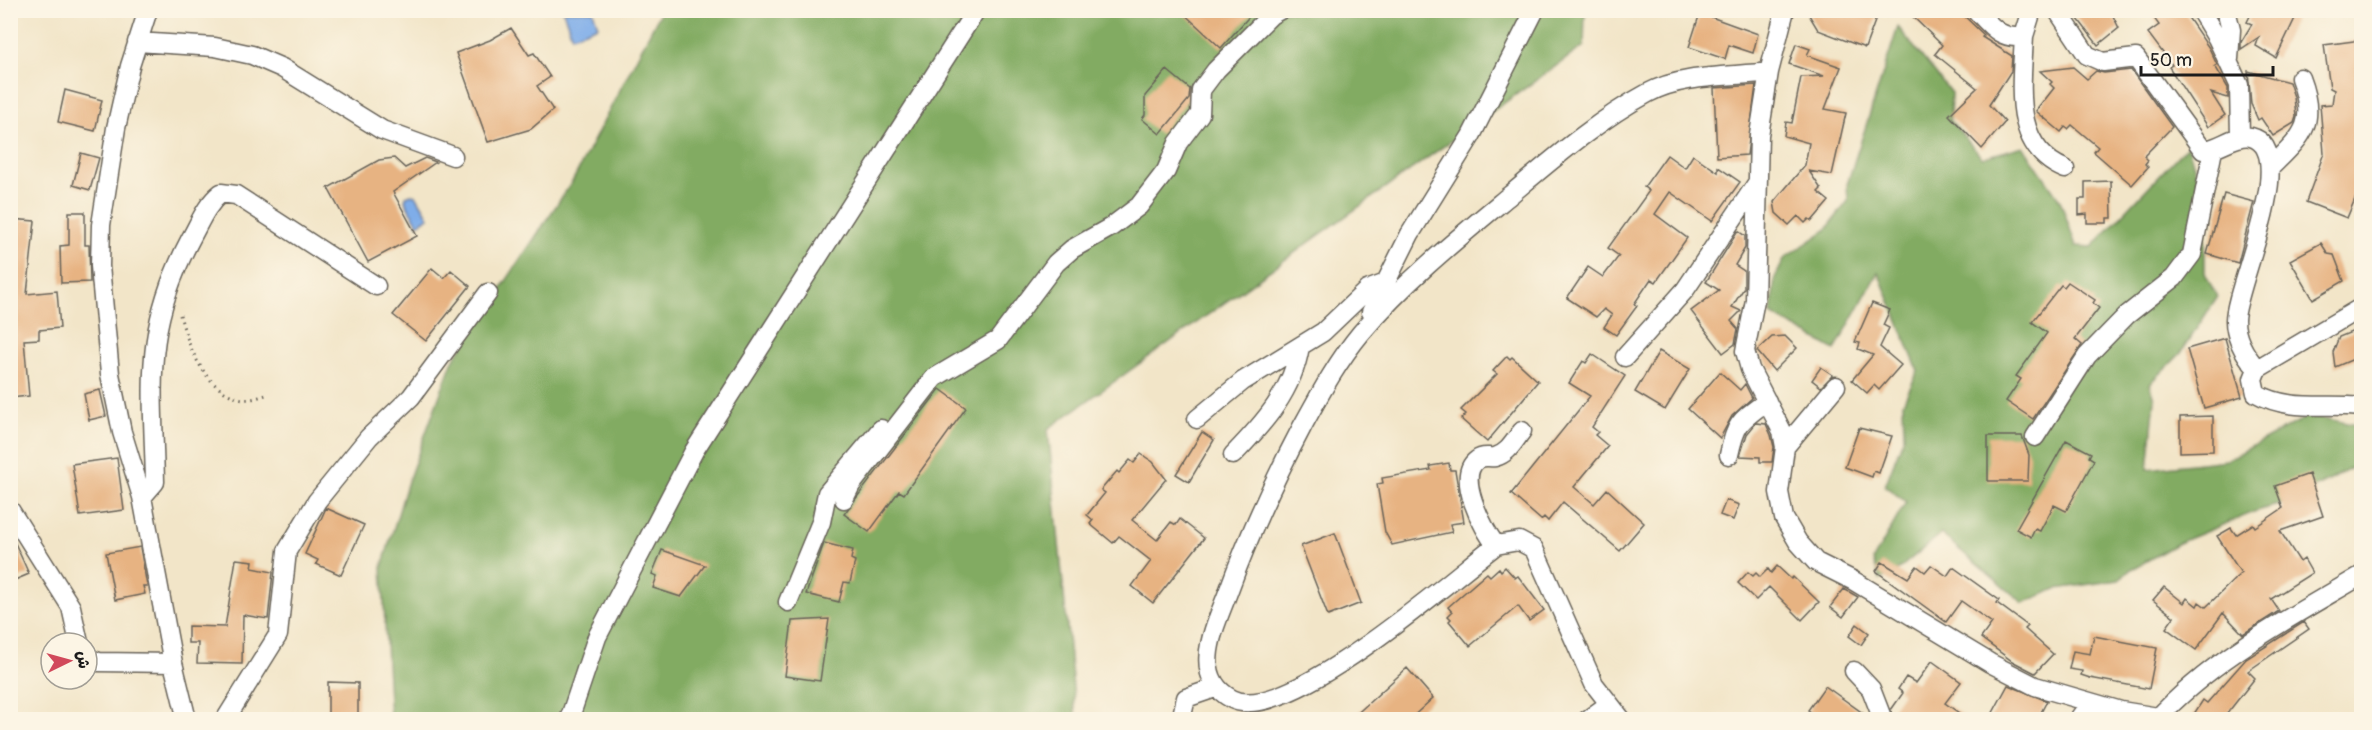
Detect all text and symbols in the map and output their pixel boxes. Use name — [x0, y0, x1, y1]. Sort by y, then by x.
scale bar — [2141, 39, 2273, 77]
text: 50 m — [2150, 49, 2192, 72]
north arrow — [39, 631, 99, 691]
text: ش — [72, 650, 94, 669]

